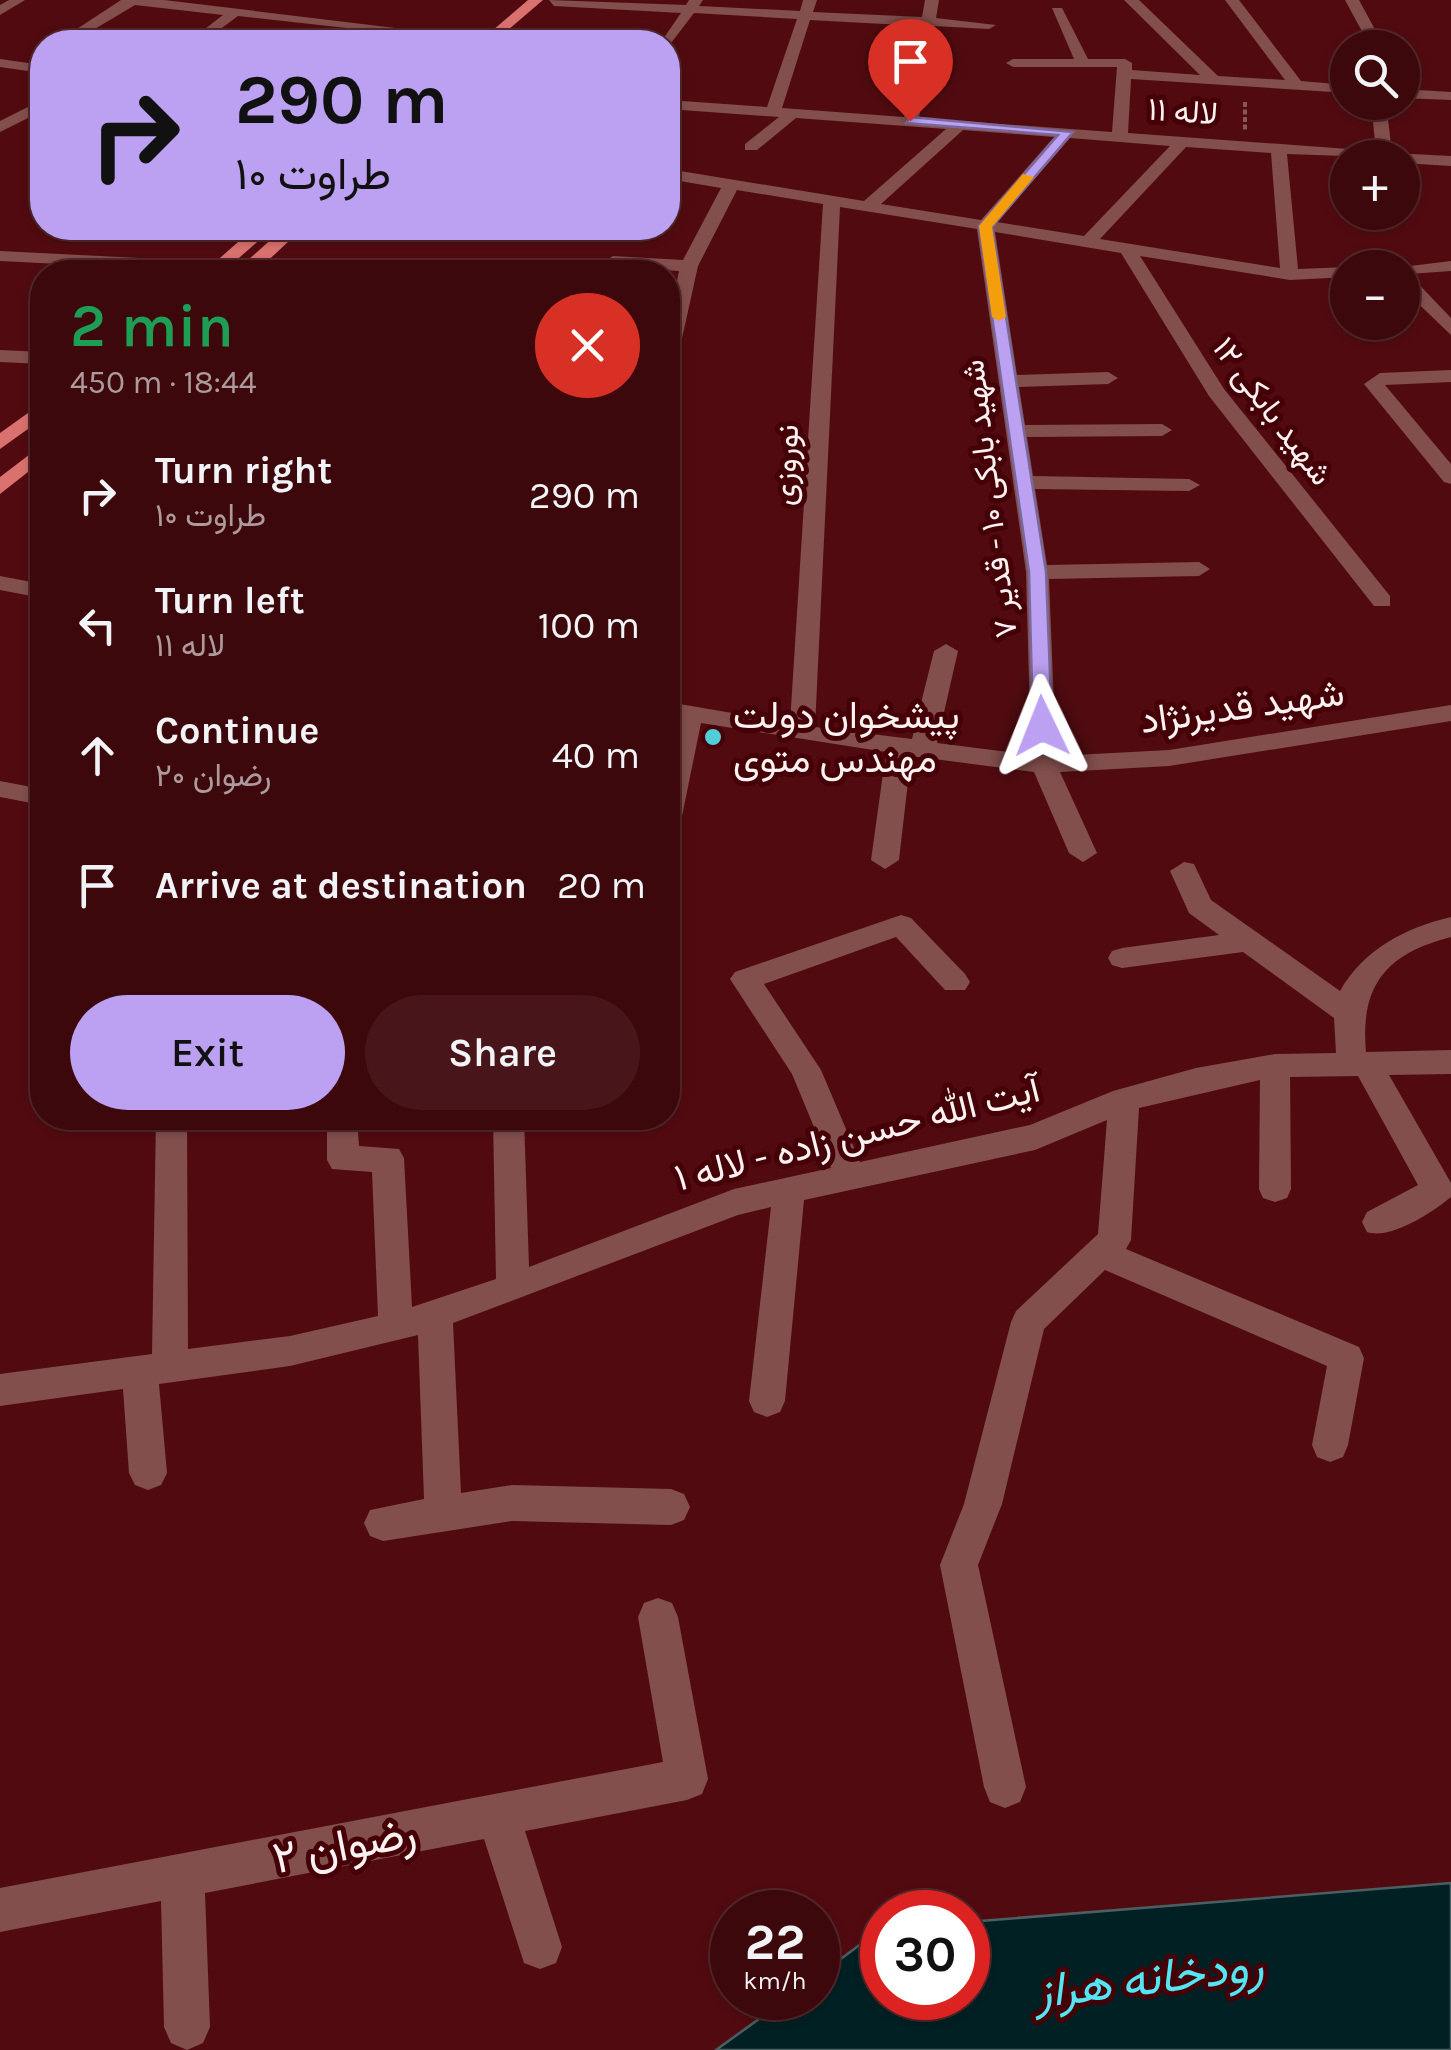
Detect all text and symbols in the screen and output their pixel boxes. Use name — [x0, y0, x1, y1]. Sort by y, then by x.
pin — [868, 19, 953, 122]
map controls — [1330, 30, 1420, 340]
button: search — [1330, 30, 1420, 120]
icon: arrive — [883, 34, 938, 89]
text: 290 m — [235, 59, 448, 141]
icon: right — [70, 70, 200, 200]
street label: لاله ۱۱ — [1147, 91, 1219, 132]
button: + — [1330, 140, 1420, 230]
text: طراوت ۱۰ — [235, 148, 391, 200]
button: − — [1330, 250, 1420, 340]
text: 2 min — [70, 291, 234, 361]
button: close — [535, 293, 640, 398]
street label: شهید بابکی ۱۲ — [1204, 330, 1340, 493]
street label: شهید بابکی ۱۰ - قدیر ۷ — [954, 358, 1026, 640]
text: 450 m · 18:44 — [70, 364, 257, 401]
street label: نوروزی — [765, 423, 807, 507]
text: Turn right — [155, 448, 332, 493]
icon: right — [70, 468, 125, 523]
text: 290 m — [529, 473, 640, 518]
text: طراوت ۱۰ — [155, 497, 266, 534]
text: Turn left — [155, 578, 305, 623]
icon: left — [70, 598, 125, 653]
text: 100 m — [538, 603, 640, 648]
text: لاله ۱۱ — [155, 627, 225, 664]
street label: شهید قدیرنژاد — [1137, 670, 1347, 743]
position arrow — [990, 674, 1094, 778]
place label: پیشخوان دولت مهندس متوی — [733, 693, 960, 782]
text: Continue — [155, 708, 319, 753]
marker: پیشخوان دولت مهندس متوی — [702, 726, 724, 748]
icon: ahead — [70, 728, 125, 783]
text: 40 m — [552, 733, 640, 778]
text: رضوان ۲۰ — [155, 757, 271, 794]
icon: arrive — [70, 858, 125, 913]
text: Arrive at destination — [155, 863, 527, 908]
text: 20 m — [557, 863, 646, 908]
button: Exit — [70, 995, 345, 1110]
button: Share — [365, 995, 640, 1110]
street label: آیت الله حسن زاده - لاله ۱ — [670, 1066, 1047, 1201]
street label: رضوان ۲ — [268, 1806, 420, 1885]
speed limit sign: 30 — [860, 1890, 990, 2020]
text: 22 — [745, 1913, 805, 1972]
water label: رودخانه هراز — [1029, 1936, 1267, 2021]
text: km/h — [743, 1966, 807, 1995]

